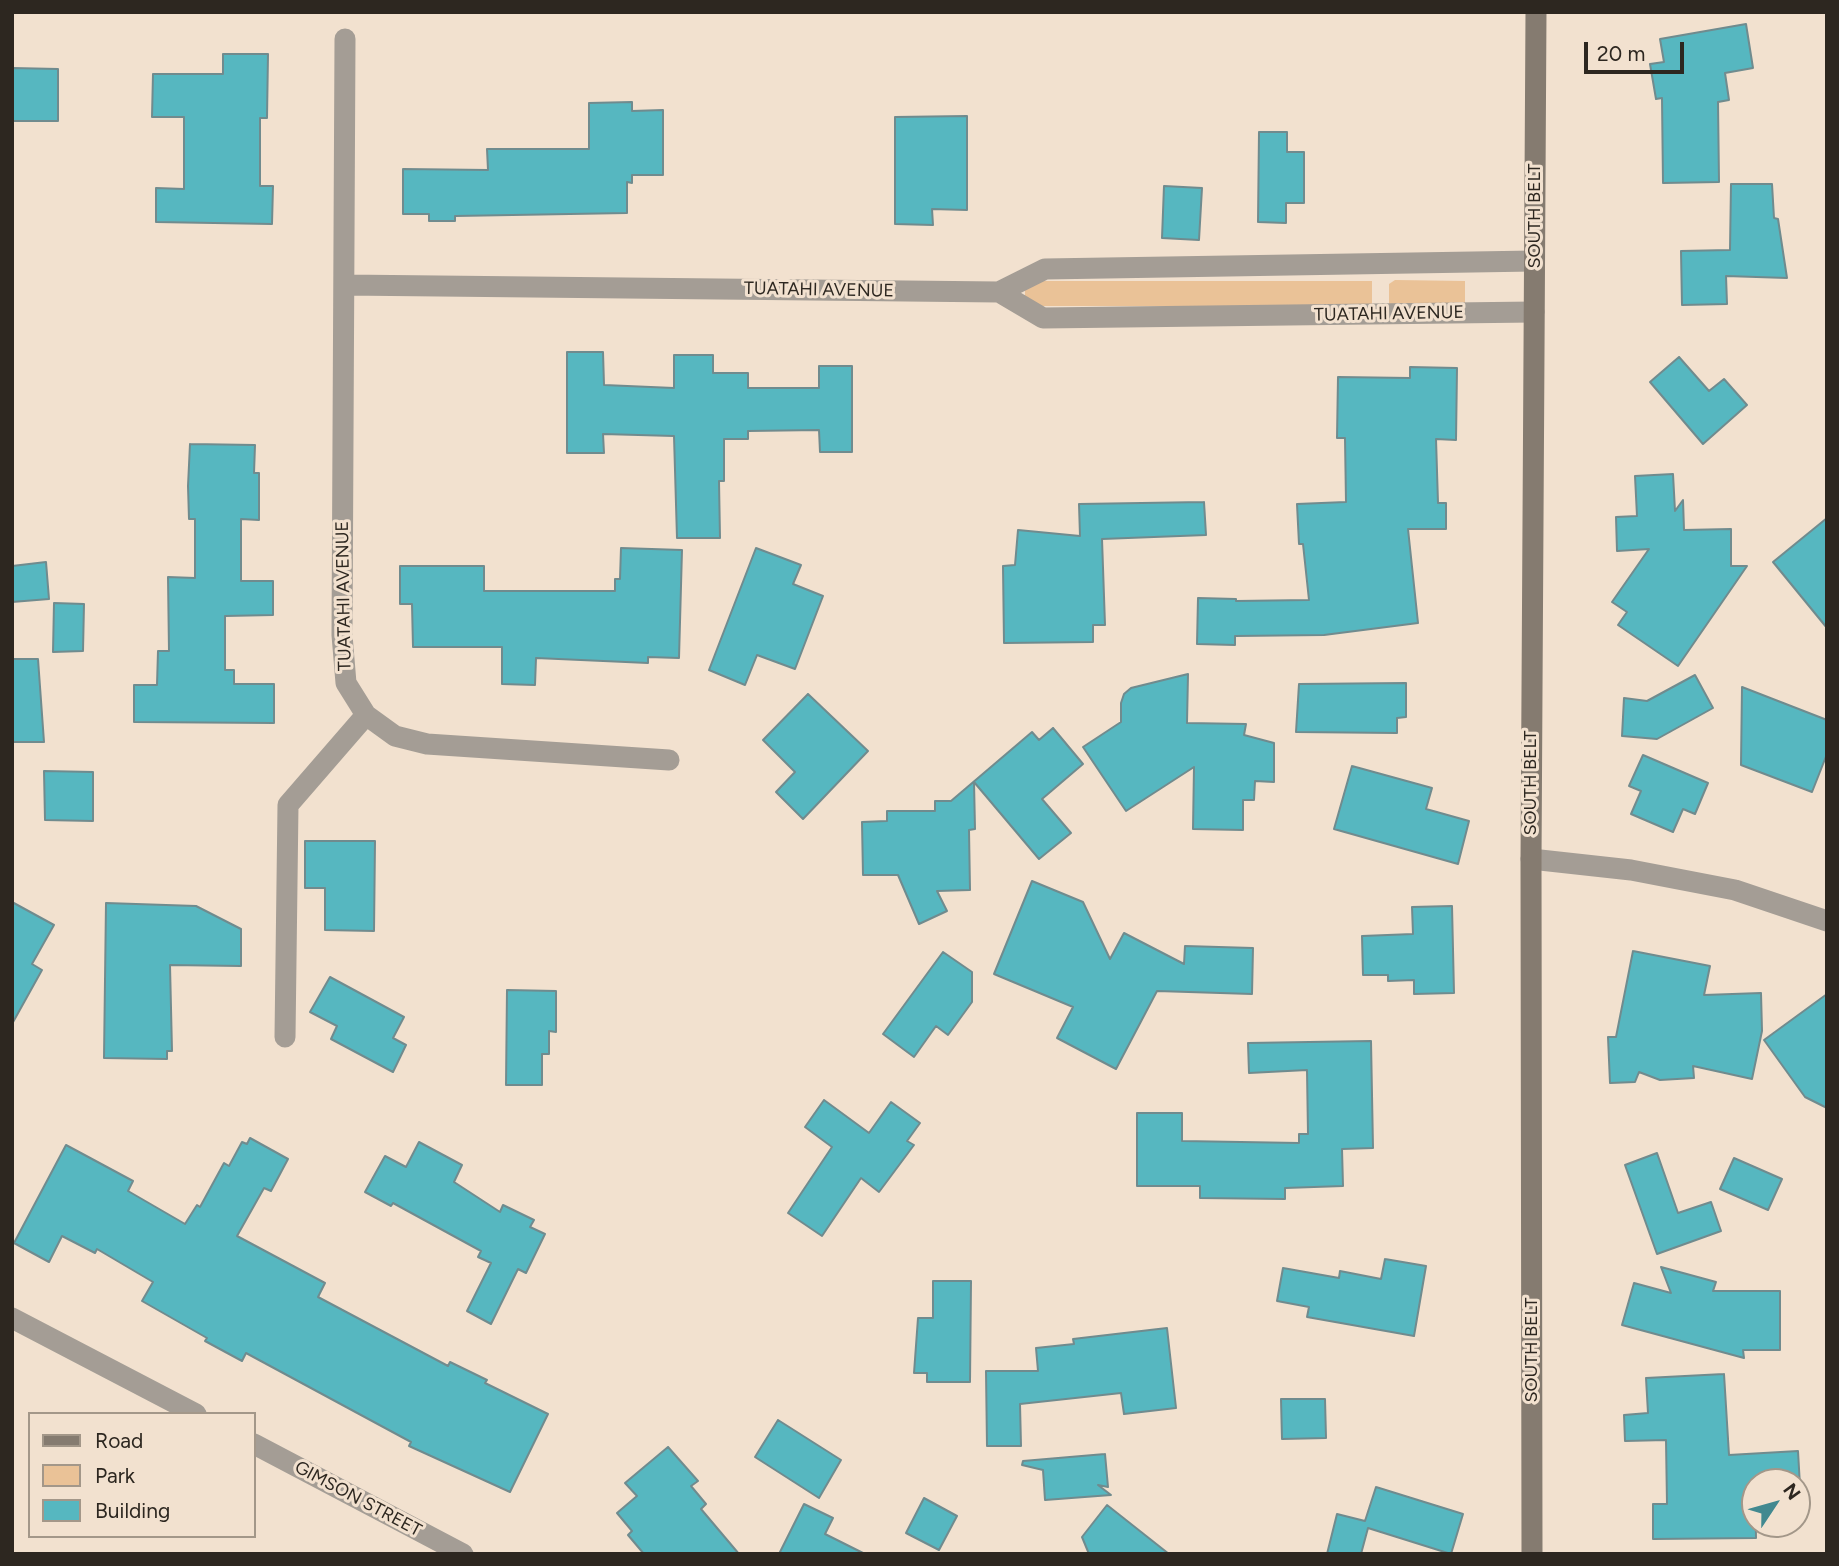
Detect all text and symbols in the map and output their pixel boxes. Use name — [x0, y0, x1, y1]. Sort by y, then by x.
scale bar — [1587, 28, 1687, 72]
text: 20 m — [1597, 41, 1645, 66]
street label: SOUTH BELT — [1524, 163, 1546, 269]
street label: TUATAHI AVENUE — [744, 278, 894, 302]
street label: TUATAHI AVENUE — [1314, 302, 1464, 326]
street label: TUATAHI AVENUE — [332, 521, 356, 671]
street label: SOUTH BELT — [1520, 730, 1542, 836]
street label: SOUTH BELT — [1521, 1297, 1543, 1403]
legend — [28, 1412, 256, 1538]
text: Road — [95, 1428, 143, 1453]
street label: GIMSON STREET — [291, 1457, 425, 1541]
text: Park — [95, 1463, 135, 1488]
north arrow — [1741, 1468, 1811, 1538]
text: N — [1778, 1479, 1805, 1504]
text: Building — [95, 1498, 170, 1523]

